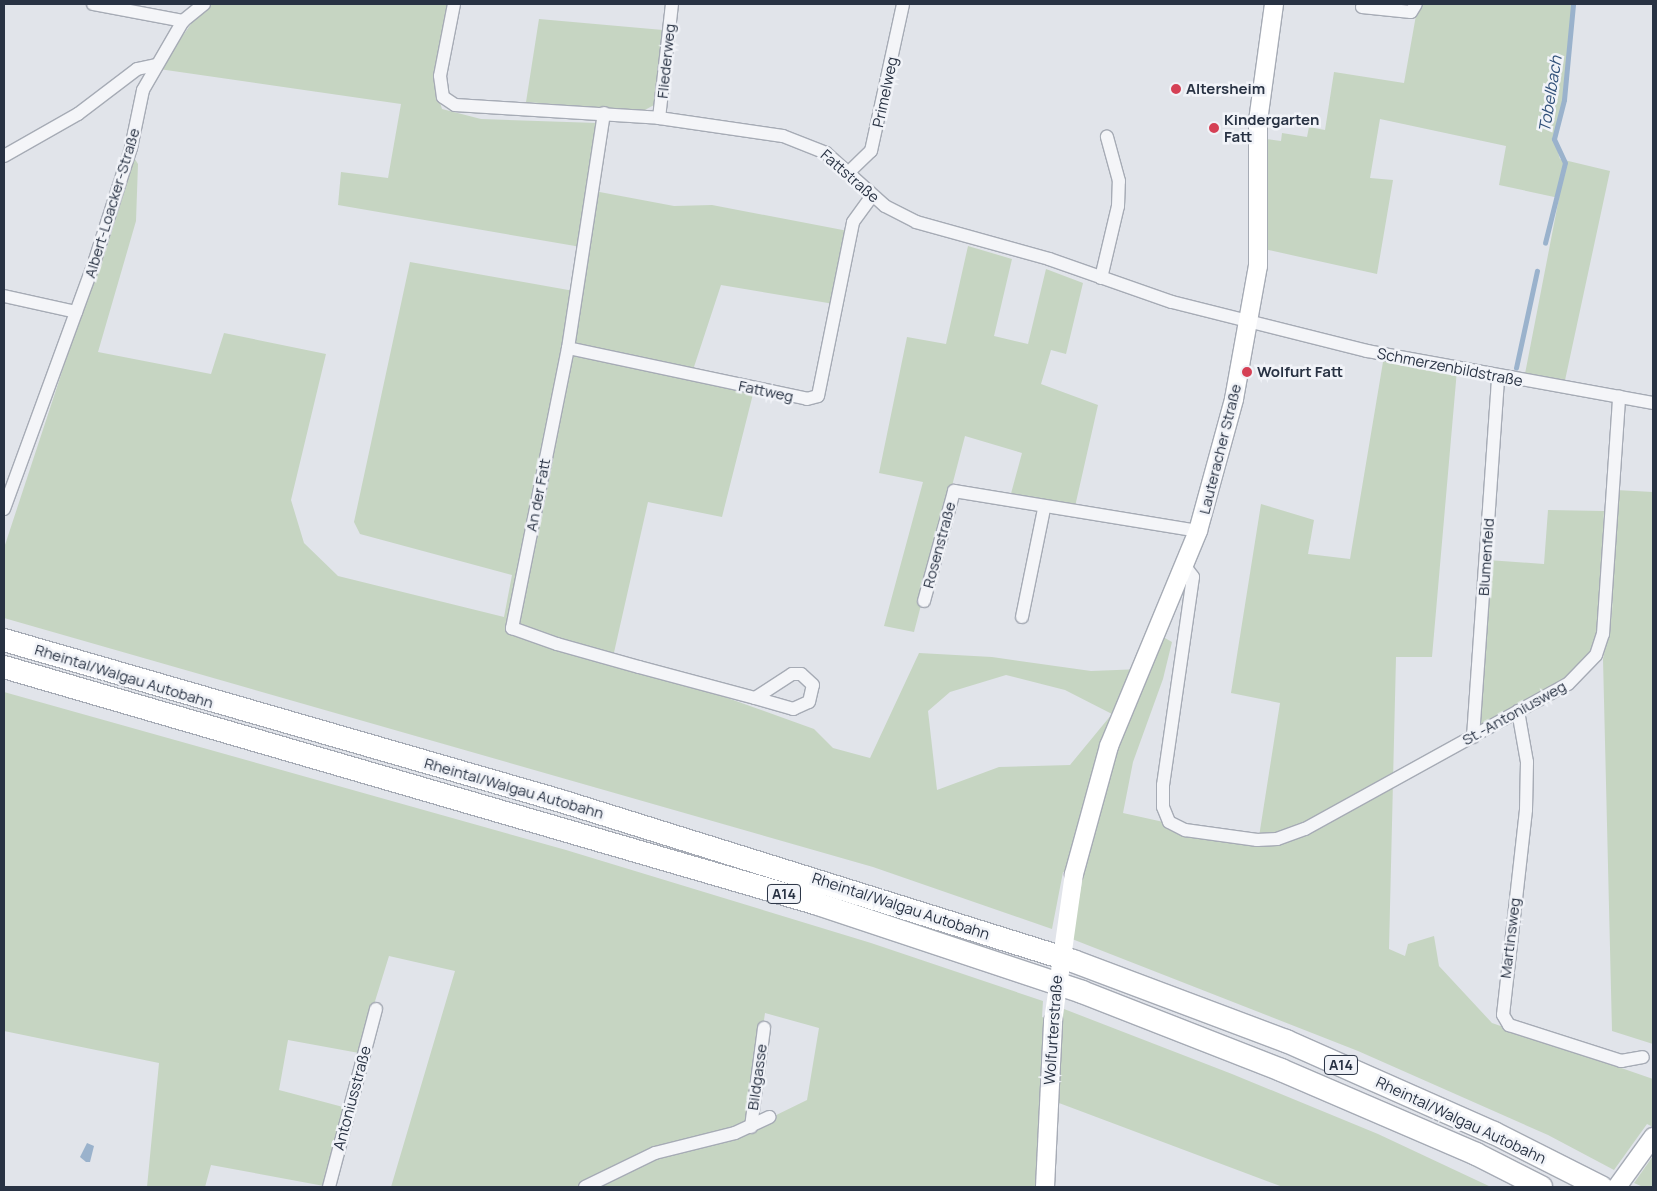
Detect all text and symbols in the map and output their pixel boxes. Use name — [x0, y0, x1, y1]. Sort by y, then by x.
street label: Fliederweg — [653, 23, 679, 99]
water label: Tobelbach — [1534, 54, 1566, 134]
street label: Primelweg — [869, 55, 901, 129]
place label: Altersheim — [1186, 80, 1265, 98]
marker: Altersheim — [1170, 83, 1182, 95]
place label: Kindergarten Fatt — [1224, 110, 1319, 145]
marker: Kindergarten Fatt — [1208, 122, 1220, 134]
street label: Albert-Loacker-Straße — [81, 126, 143, 280]
street label: Fattstraße — [817, 146, 883, 206]
street label: Schmerzenbildstraße — [1376, 344, 1524, 390]
place label: Wolfurt Fatt — [1257, 363, 1343, 381]
marker: Wolfurt Fatt — [1241, 366, 1253, 378]
street label: Fattweg — [737, 376, 795, 406]
street label: Lauteracher Straße — [1195, 382, 1245, 516]
street label: An der Fatt — [522, 457, 554, 533]
street label: Rosenstraße — [919, 500, 959, 590]
street label: Blumenfeld — [1474, 518, 1498, 596]
street label: Rheintal/Walgau Autobahn — [33, 640, 215, 712]
street label: St.-Antoniusweg — [1459, 677, 1569, 749]
street label: Rheintal/Walgau Autobahn — [422, 754, 606, 822]
street label: Rheintal/Walgau Autobahn — [810, 869, 992, 943]
road number: A14 — [766, 882, 802, 906]
street label: Martinsweg — [1496, 897, 1524, 979]
street label: Wolfurterstraße — [1040, 975, 1066, 1085]
street label: Bildgasse — [743, 1043, 771, 1111]
street label: Antoniusstraße — [329, 1044, 375, 1152]
road number: A14 — [1324, 1054, 1358, 1076]
street label: Rheintal/Walgau Autobahn — [1373, 1073, 1549, 1167]

